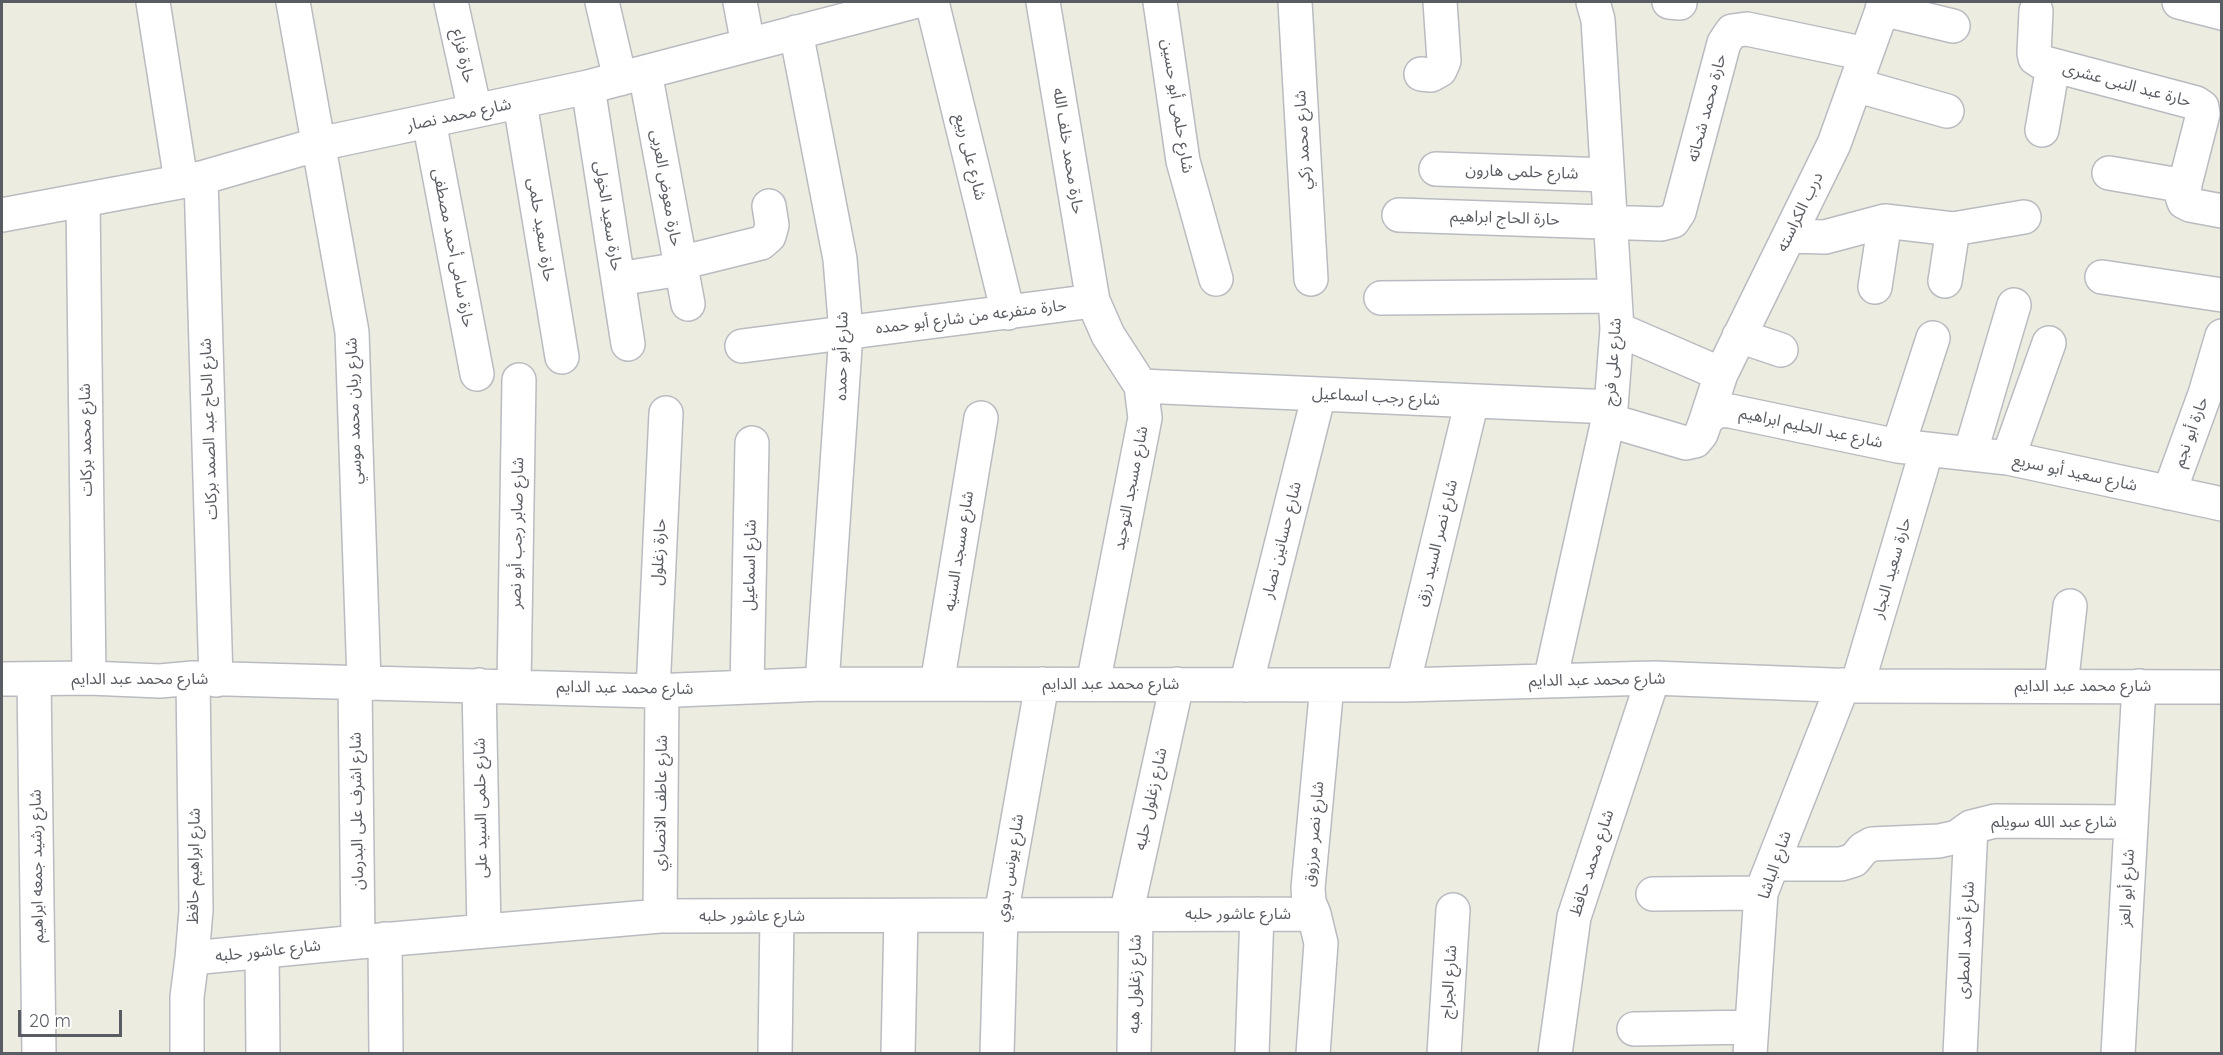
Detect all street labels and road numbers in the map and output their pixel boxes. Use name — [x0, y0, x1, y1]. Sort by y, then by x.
street label: حارة فزاع — [447, 27, 479, 85]
street label: شارع حلمى أبو حسين — [1157, 37, 1197, 175]
street label: حارة محمد شحاته — [1683, 52, 1731, 164]
street label: حارة عبد النبى عشرى — [2061, 59, 2193, 111]
street label: حارة محمد خلف الله — [1049, 86, 1087, 216]
street label: شارع محمد زكي — [1291, 90, 1315, 190]
street label: شارع محمد نصار — [405, 95, 513, 135]
street label: شارع على ربيع — [950, 112, 990, 202]
street label: حارة معوض العربى — [646, 128, 686, 248]
street label: حارة سعيد الخولى — [590, 159, 626, 273]
street label: شارع حلمى هارون — [1465, 160, 1579, 184]
street label: حارة سامى أحمد مصطفى — [428, 167, 478, 329]
street label: درب الكراسته — [1773, 169, 1827, 255]
street label: حارة سعيد حلمى — [523, 177, 559, 283]
street label: حارة الحاج ابراهيم — [1450, 206, 1560, 230]
street label: حارة متفرعه من شارع أبو حمده — [874, 296, 1068, 338]
street label: شارع أبو حمده — [832, 311, 852, 401]
street label: شارع على فرج — [1600, 317, 1626, 407]
street label: شارع ريان محمد موسي — [342, 337, 366, 485]
street label: شارع الحاج عبد الصمد بركات — [196, 338, 222, 520]
street label: شارع محمد بركات — [75, 383, 97, 497]
street label: شارع رجب اسماعيل — [1312, 384, 1440, 410]
street label: حارة أبو نجم — [2169, 394, 2213, 470]
street label: شارع عبد الحليم ابراهيم — [1737, 403, 1885, 453]
street label: شارع مسجد التوحيد — [1110, 424, 1152, 552]
street label: شارع سعيد أبو سريع — [2011, 450, 2139, 496]
street label: شارع صابر رجب أبو نصر — [506, 457, 528, 609]
street label: شارع نصر السيد رزق — [1412, 478, 1462, 608]
street label: شارع حسانين نصار — [1258, 480, 1306, 600]
street label: شارع مسجد السنيه — [940, 490, 978, 612]
street label: حارة سعيد النجار — [1868, 515, 1916, 621]
street label: حارة زغلول — [648, 518, 670, 586]
street label: شارع اسماعيل — [740, 519, 760, 611]
street label: شارع محمد عبد الدايم — [72, 669, 208, 689]
street label: شارع محمد عبد الدايم — [1528, 669, 1666, 691]
street label: شارع محمد عبد الدايم — [1043, 674, 1179, 694]
street label: شارع محمد عبد الدايم — [2015, 676, 2151, 696]
street label: شارع محمد عبد الدايم — [556, 677, 694, 699]
street label: شارع اشرف على البدرمان — [346, 732, 368, 890]
street label: شارع عاطف الانصاري — [650, 735, 672, 871]
street label: شارع حلمى السيد على — [470, 738, 492, 878]
street label: شارع زغلول حلبه — [1131, 746, 1171, 852]
street label: شارع نصر مرزوق — [1300, 780, 1328, 888]
street label: شارع رشيد جمعه ابراهيم — [26, 789, 48, 943]
street label: شارع محمد حافظ — [1566, 807, 1618, 919]
street label: شارع ابراهيم حافظ — [183, 808, 205, 924]
street label: شارع عبد الله سويلم — [1991, 812, 2117, 832]
street label: شارع يونس بدوي — [992, 813, 1028, 923]
street label: شارع الباشا — [1754, 828, 1796, 902]
street label: شارع أبو العز — [2115, 848, 2139, 928]
street label: شارع أحمد المطرى — [1953, 881, 1979, 999]
street label: شارع عاشور حلبه — [1185, 904, 1291, 924]
street label: شارع عاشور حلبه — [699, 906, 805, 926]
street label: شارع زغلول هبه — [1125, 934, 1145, 1034]
street label: شارع عاشور حلبه — [214, 936, 322, 966]
street label: شارع الجراج — [1437, 945, 1461, 1019]

